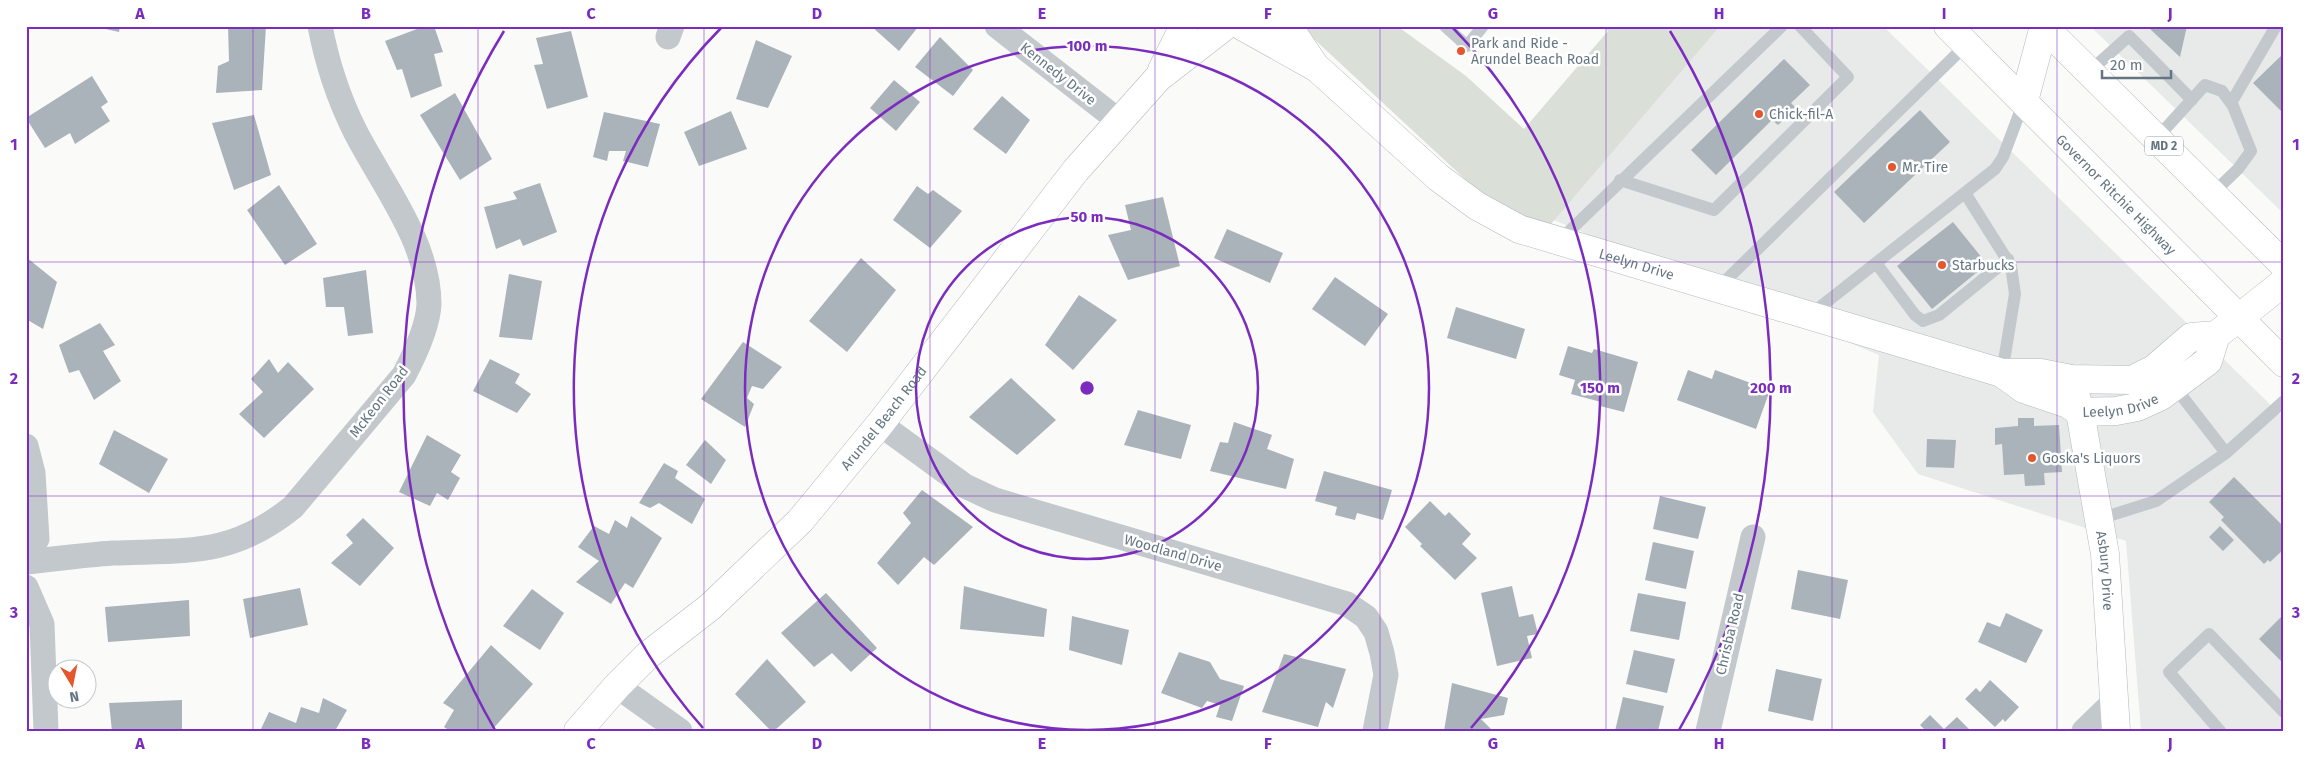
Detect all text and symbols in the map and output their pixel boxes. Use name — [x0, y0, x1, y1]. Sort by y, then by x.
text: A — [134, 4, 145, 23]
text: B — [361, 4, 371, 23]
text: C — [586, 4, 596, 23]
text: D — [812, 4, 822, 23]
text: E — [1038, 4, 1046, 23]
text: F — [1264, 4, 1272, 23]
text: G — [1488, 4, 1498, 23]
text: H — [1714, 4, 1724, 23]
text: I — [1942, 4, 1946, 23]
text: J — [2166, 4, 2173, 23]
place label: Park and Ride - Arundel Beach Road — [1471, 35, 1599, 68]
text: 100 m — [1067, 37, 1107, 55]
street label: Kennedy Drive — [1017, 39, 1099, 109]
marker: Park and Ride - Arundel Beach Road — [1455, 45, 1467, 57]
scale bar — [2102, 48, 2171, 80]
text: 20 m — [2110, 56, 2143, 74]
place label: Chick-fil-A — [1769, 106, 1833, 123]
marker: Chick-fil-A — [1753, 108, 1765, 120]
street label: Governor Ritchie Highway — [2052, 131, 2180, 258]
text: 1 — [10, 135, 18, 154]
text: 1 — [2292, 135, 2300, 154]
road number: MD 2 — [2145, 136, 2183, 156]
place label: Mr. Tire — [1902, 159, 1948, 176]
marker: Mr. Tire — [1886, 161, 1898, 173]
text: 50 m — [1070, 208, 1104, 226]
street label: Leelyn Drive — [1597, 245, 1676, 283]
place label: Starbucks — [1952, 257, 2015, 274]
marker: Starbucks — [1936, 259, 1948, 271]
street label: McKeon Road — [346, 363, 412, 441]
street label: Arundel Beach Road — [837, 363, 930, 473]
text: 2 — [10, 369, 18, 388]
text: 2 — [2292, 369, 2300, 388]
centre of rings — [1078, 379, 1096, 397]
text: 150 m — [1580, 379, 1620, 397]
text: 200 m — [1750, 379, 1792, 397]
street label: Leelyn Drive — [2082, 390, 2161, 420]
place label: Goska's Liquors — [2042, 450, 2141, 467]
marker: Goska's Liquors — [2026, 452, 2038, 464]
street label: Asbury Drive — [2093, 530, 2117, 611]
street label: Woodland Drive — [1122, 531, 1224, 575]
street label: Chrisba Road — [1712, 591, 1748, 677]
text: 3 — [9, 603, 18, 622]
text: 3 — [2291, 603, 2300, 622]
north arrow — [48, 660, 98, 710]
text: N — [68, 687, 80, 705]
text: A — [134, 734, 145, 753]
text: B — [361, 734, 371, 753]
text: C — [586, 734, 596, 753]
text: D — [812, 734, 822, 753]
text: E — [1038, 734, 1046, 753]
text: F — [1264, 734, 1272, 753]
text: G — [1488, 734, 1498, 753]
text: H — [1714, 734, 1724, 753]
text: I — [1942, 734, 1946, 753]
text: J — [2166, 734, 2173, 753]

